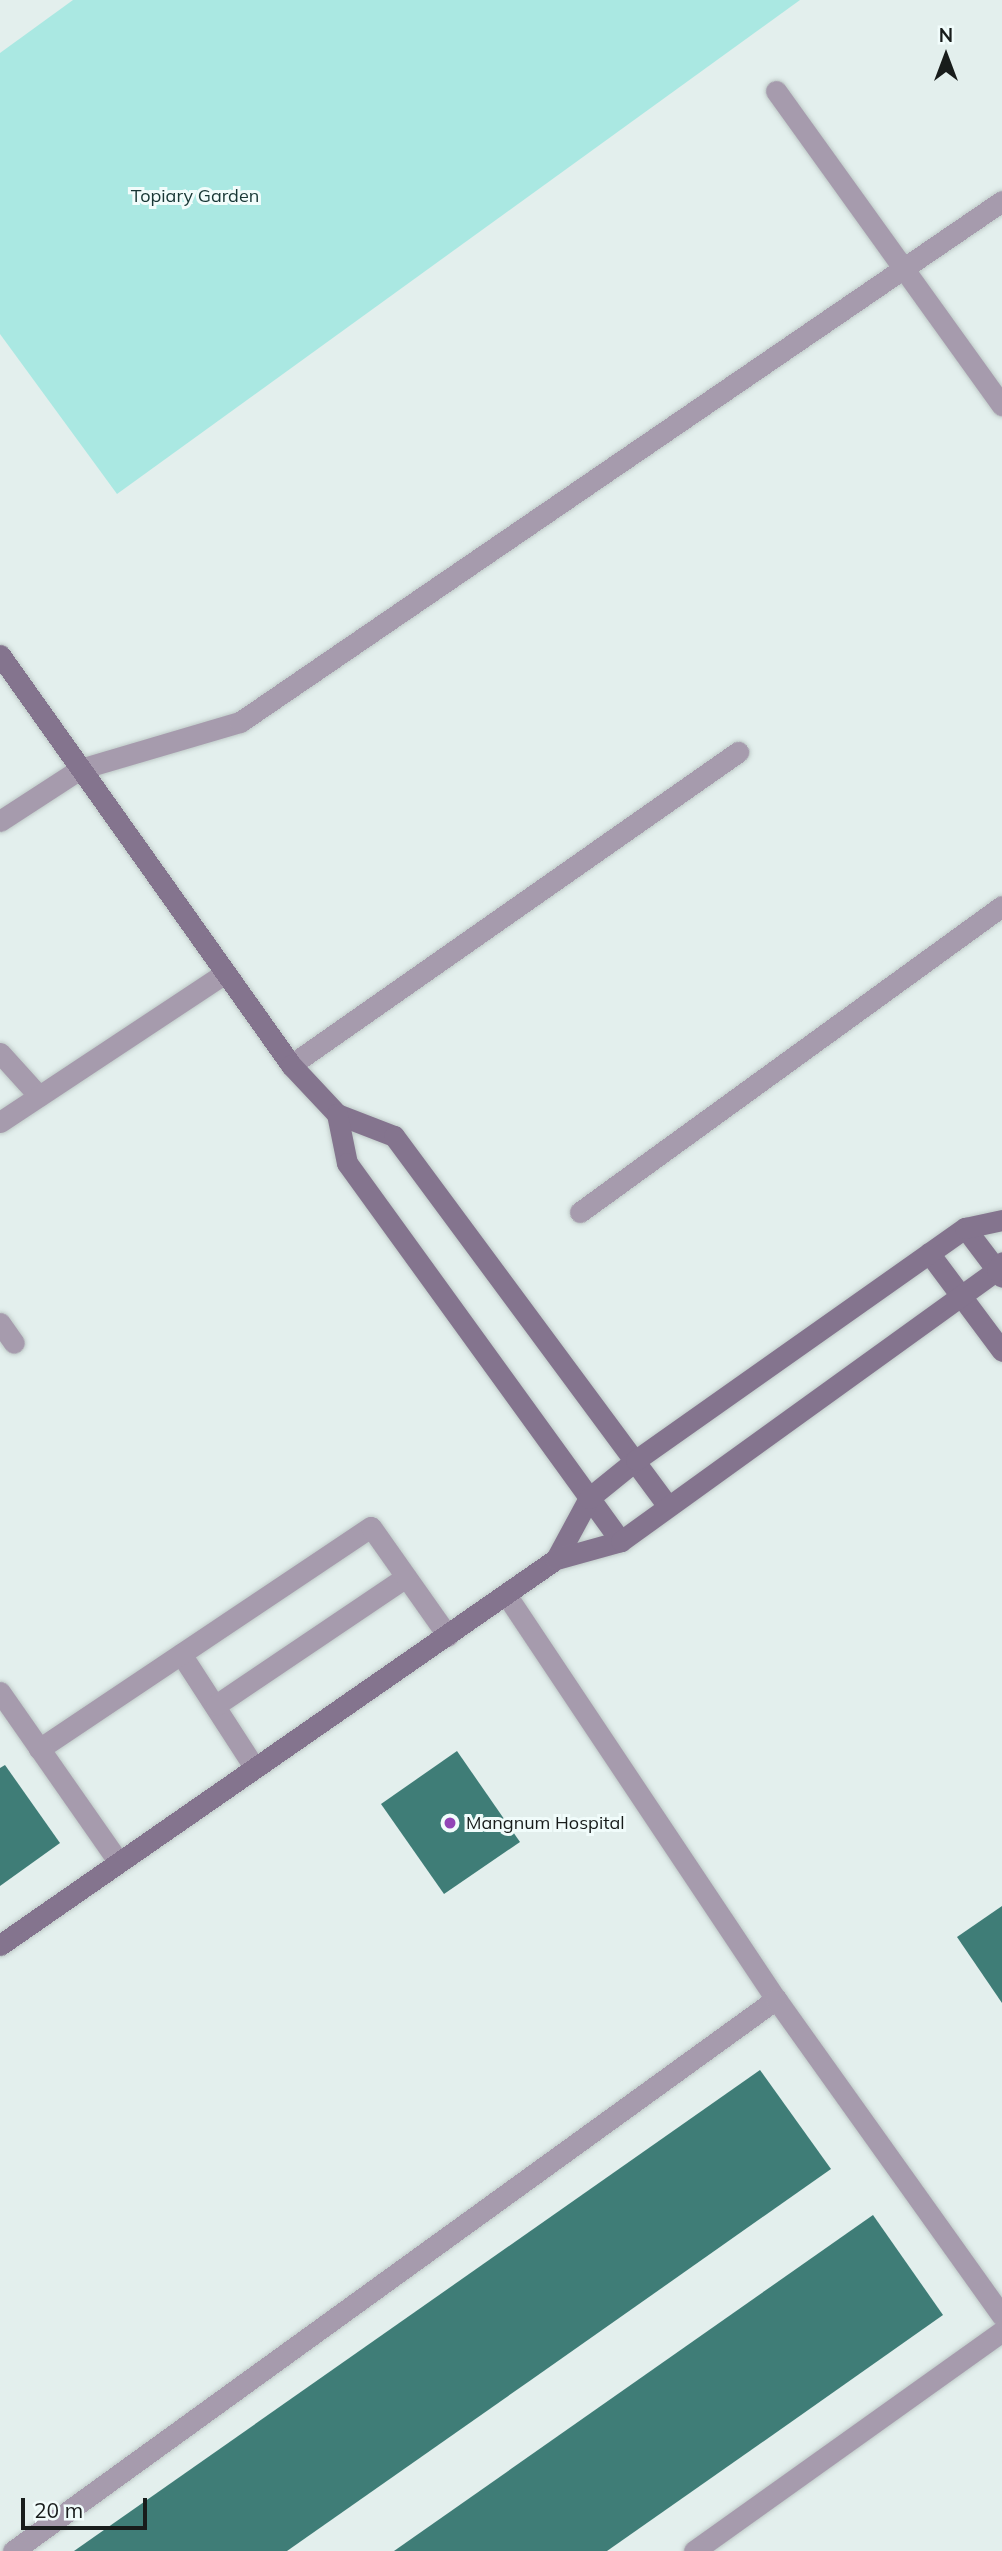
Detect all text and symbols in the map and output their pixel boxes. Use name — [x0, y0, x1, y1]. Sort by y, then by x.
north arrow — [911, 21, 981, 91]
text: N — [939, 23, 953, 47]
park label: Topiary Garden — [131, 185, 259, 207]
place label: Mangnum Hospital — [466, 1812, 625, 1834]
marker: Mangnum Hospital — [440, 1813, 460, 1833]
scale bar — [24, 2484, 150, 2528]
text: 20 m — [34, 2497, 83, 2523]

